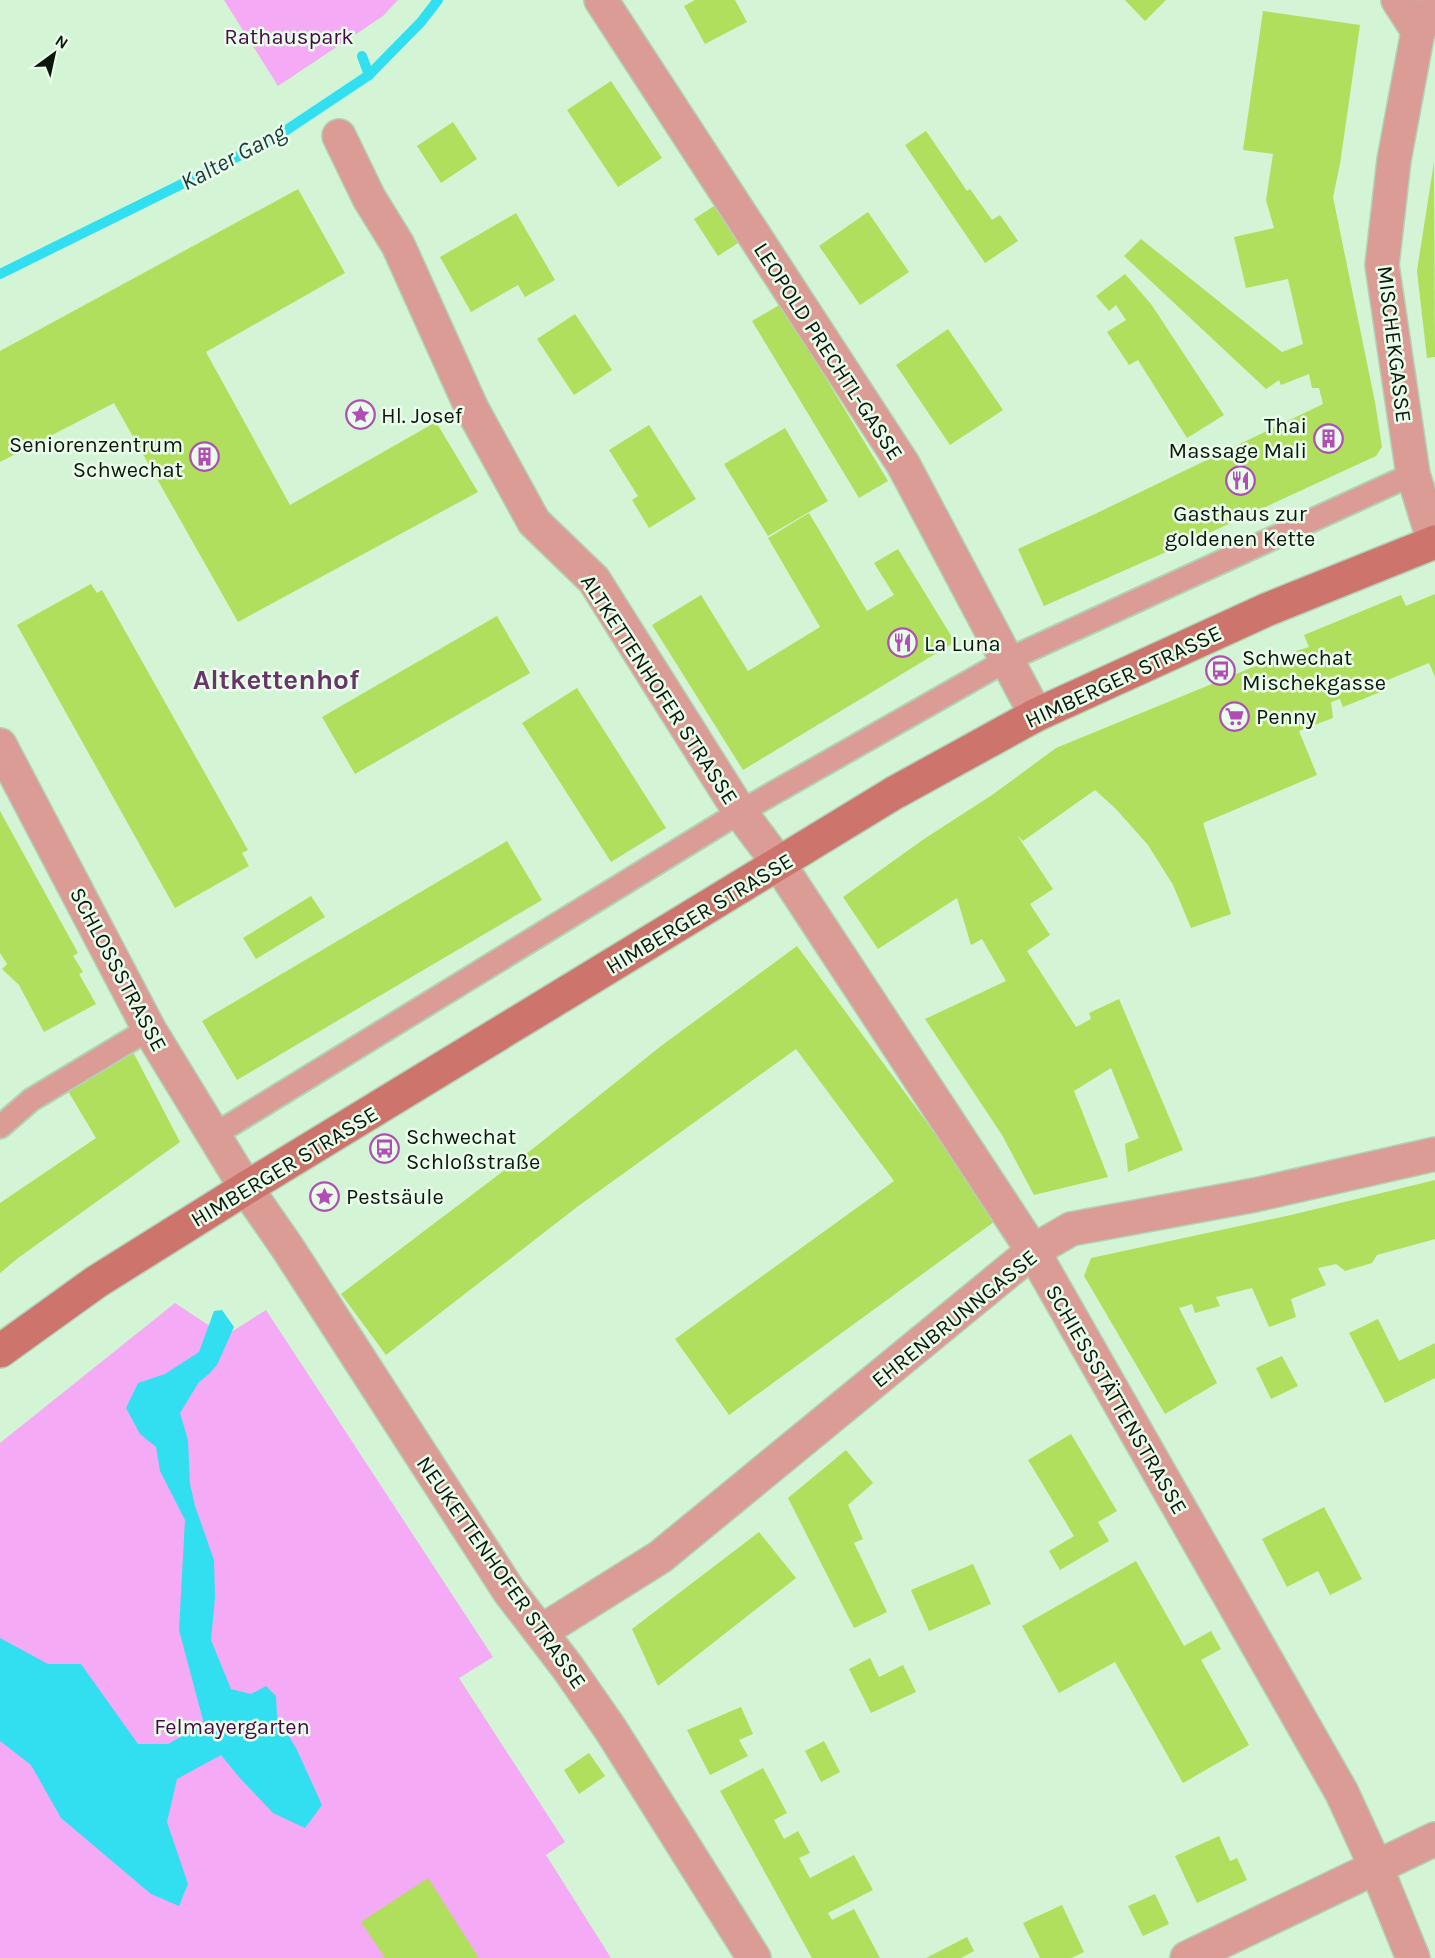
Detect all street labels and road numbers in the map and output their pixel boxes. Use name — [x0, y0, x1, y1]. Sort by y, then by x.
street label: LEOPOLD PRECHTL-GASSE — [748, 238, 908, 465]
street label: MISCHEKGASSE — [1371, 264, 1417, 424]
street label: ALTKETTENHOFER STRASSE — [575, 570, 743, 809]
street label: HIMBERGER STRASSE — [1021, 620, 1226, 734]
street label: HIMBERGER STRASSE — [601, 848, 798, 980]
street label: SCHLOSSSTRASSE — [64, 883, 172, 1056]
street label: HIMBERGER STRASSE — [186, 1101, 383, 1233]
street label: EHRENBRUNNGASSE — [867, 1244, 1043, 1393]
street label: SCHIESSSTÄTTENSTRASSE — [1040, 1280, 1193, 1519]
street label: NEUKETTENHOFER STRASSE — [411, 1451, 592, 1694]

